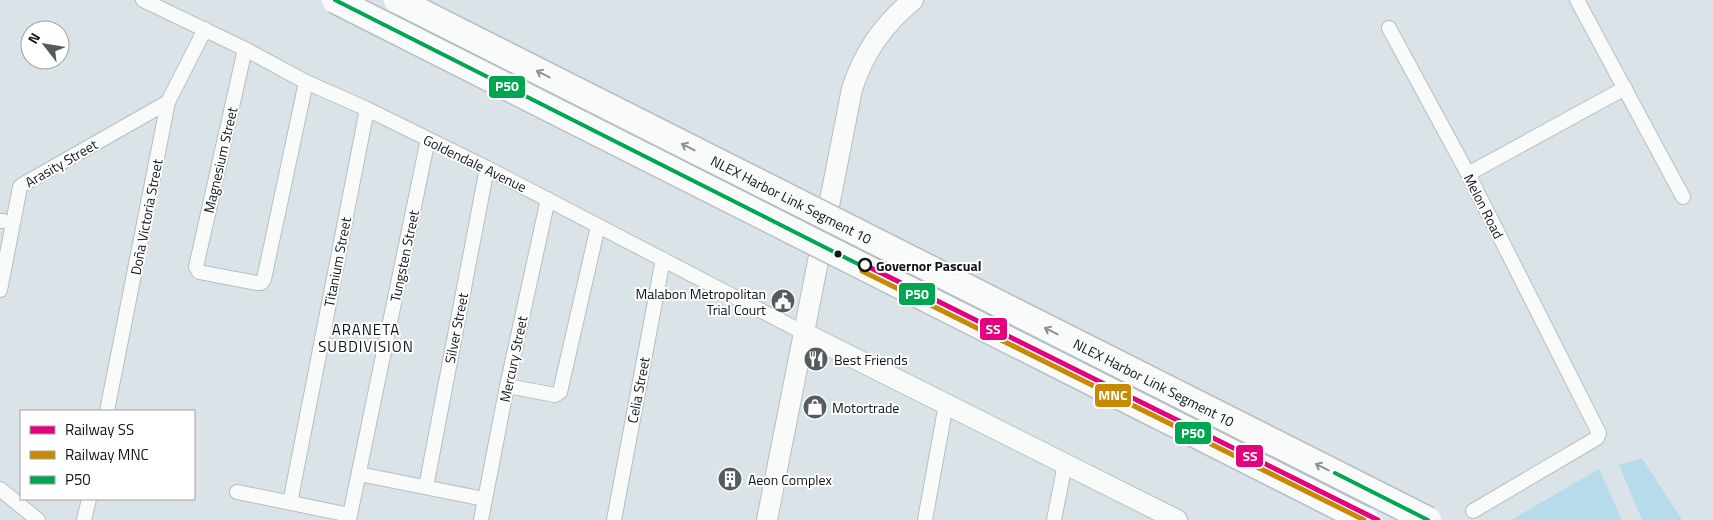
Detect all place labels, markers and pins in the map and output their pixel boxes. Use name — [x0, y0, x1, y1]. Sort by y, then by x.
unlabelled marker — [833, 249, 843, 259]
place label: Governor Pascual — [876, 255, 981, 276]
marker: Governor Pascual — [858, 258, 872, 272]
place label: Malabon Metropolitan Trial Court — [635, 283, 766, 320]
public building icon: Malabon Metropolitan Trial Court — [770, 288, 796, 314]
restaurant icon: Best Friends — [803, 346, 829, 372]
place label: Best Friends — [834, 349, 908, 370]
shop icon: Motortrade — [802, 394, 828, 420]
place label: Motortrade — [832, 397, 899, 418]
building icon: Aeon Complex — [717, 466, 743, 492]
place label: Aeon Complex — [748, 469, 833, 490]

